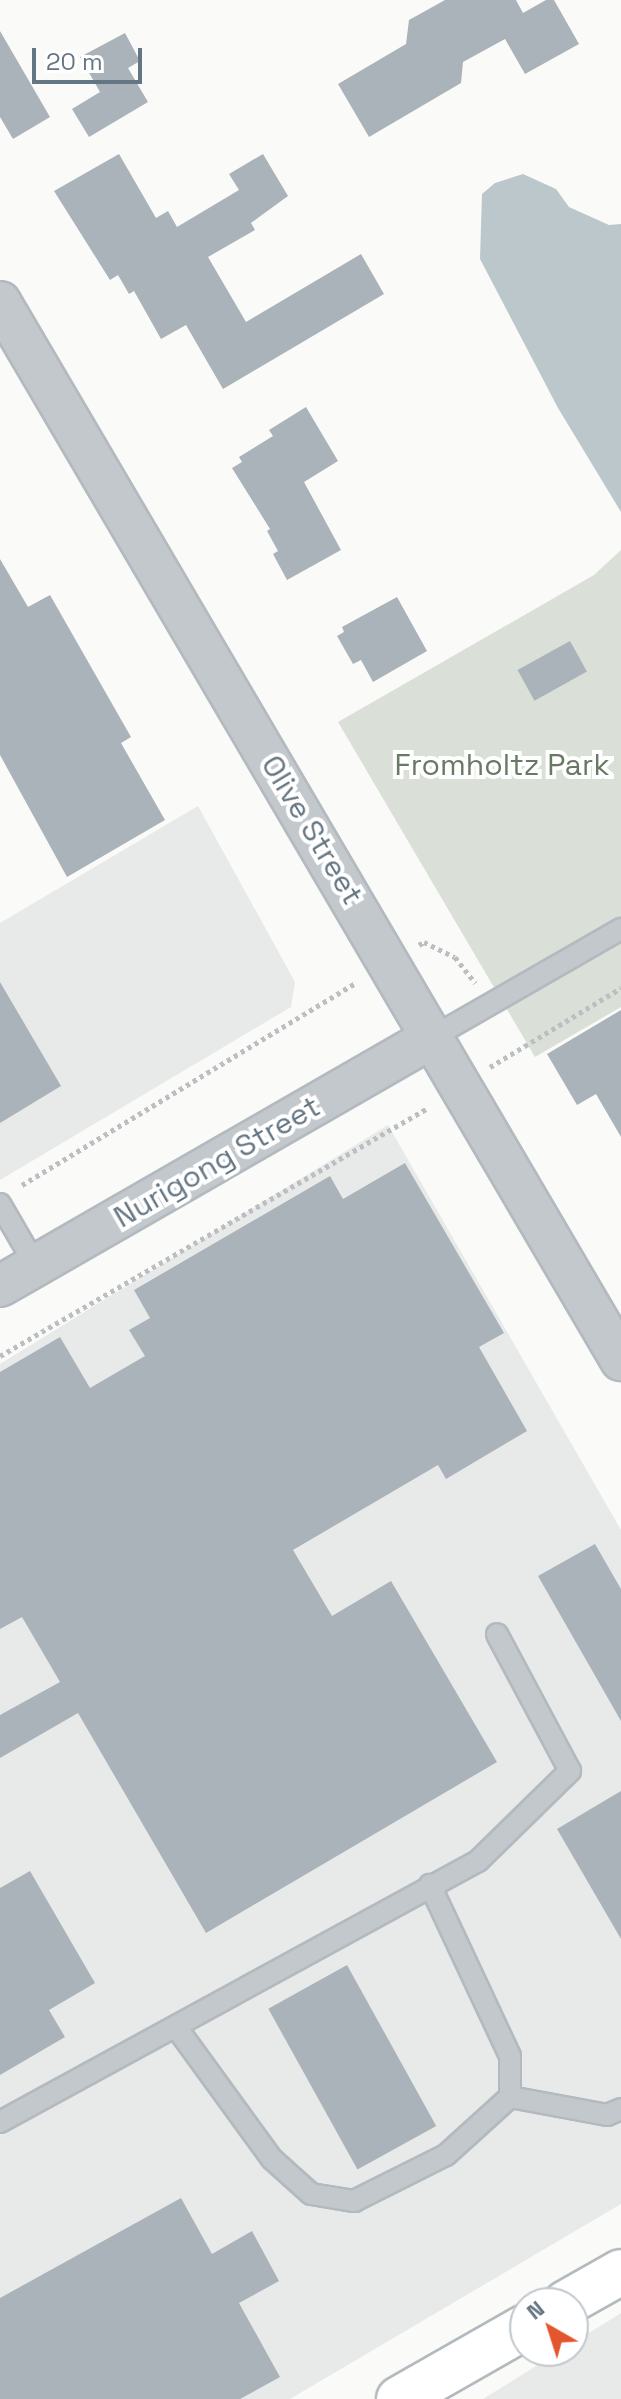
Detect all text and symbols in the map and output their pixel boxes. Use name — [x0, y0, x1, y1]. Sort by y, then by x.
scale bar — [36, 32, 146, 82]
text: 20 m — [46, 46, 103, 77]
park label: Fromholtz Park — [394, 747, 610, 783]
street label: Olive Street — [253, 749, 371, 911]
street label: Nurigong Street — [108, 1088, 326, 1236]
north arrow — [509, 2287, 589, 2367]
text: N — [521, 2294, 550, 2325]

